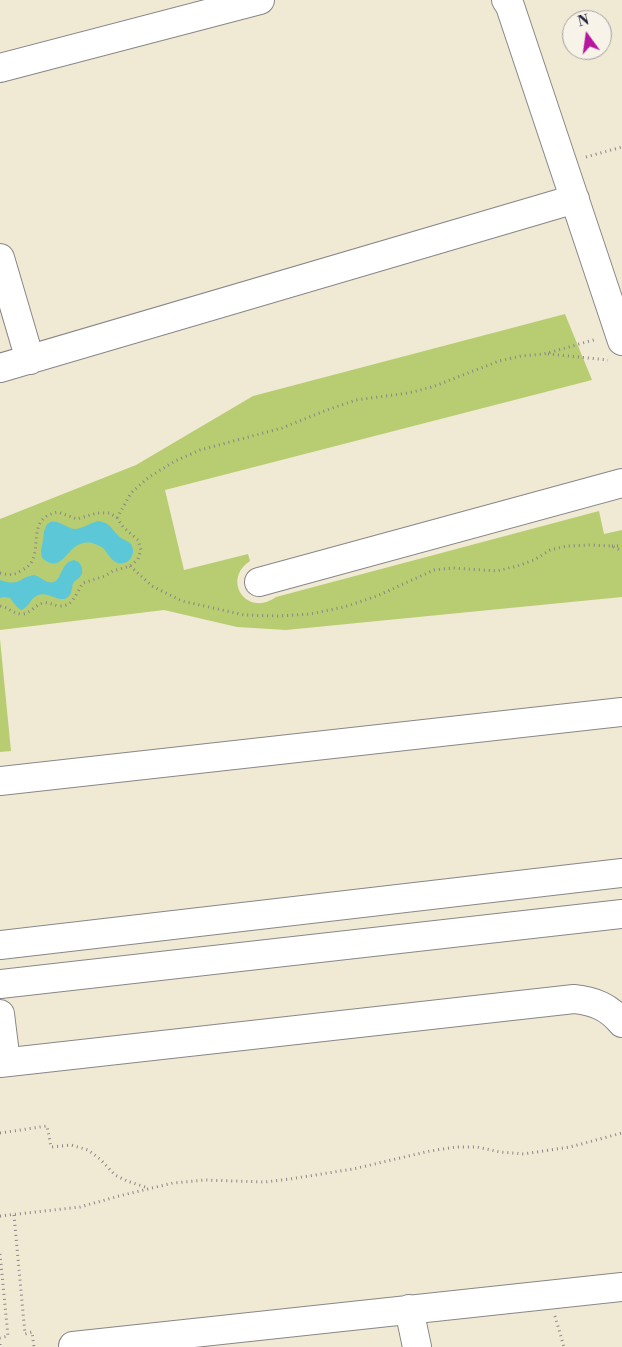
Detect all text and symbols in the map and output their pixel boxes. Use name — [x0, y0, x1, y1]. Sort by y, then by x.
north arrow — [562, 10, 612, 60]
text: N — [576, 11, 591, 31]

